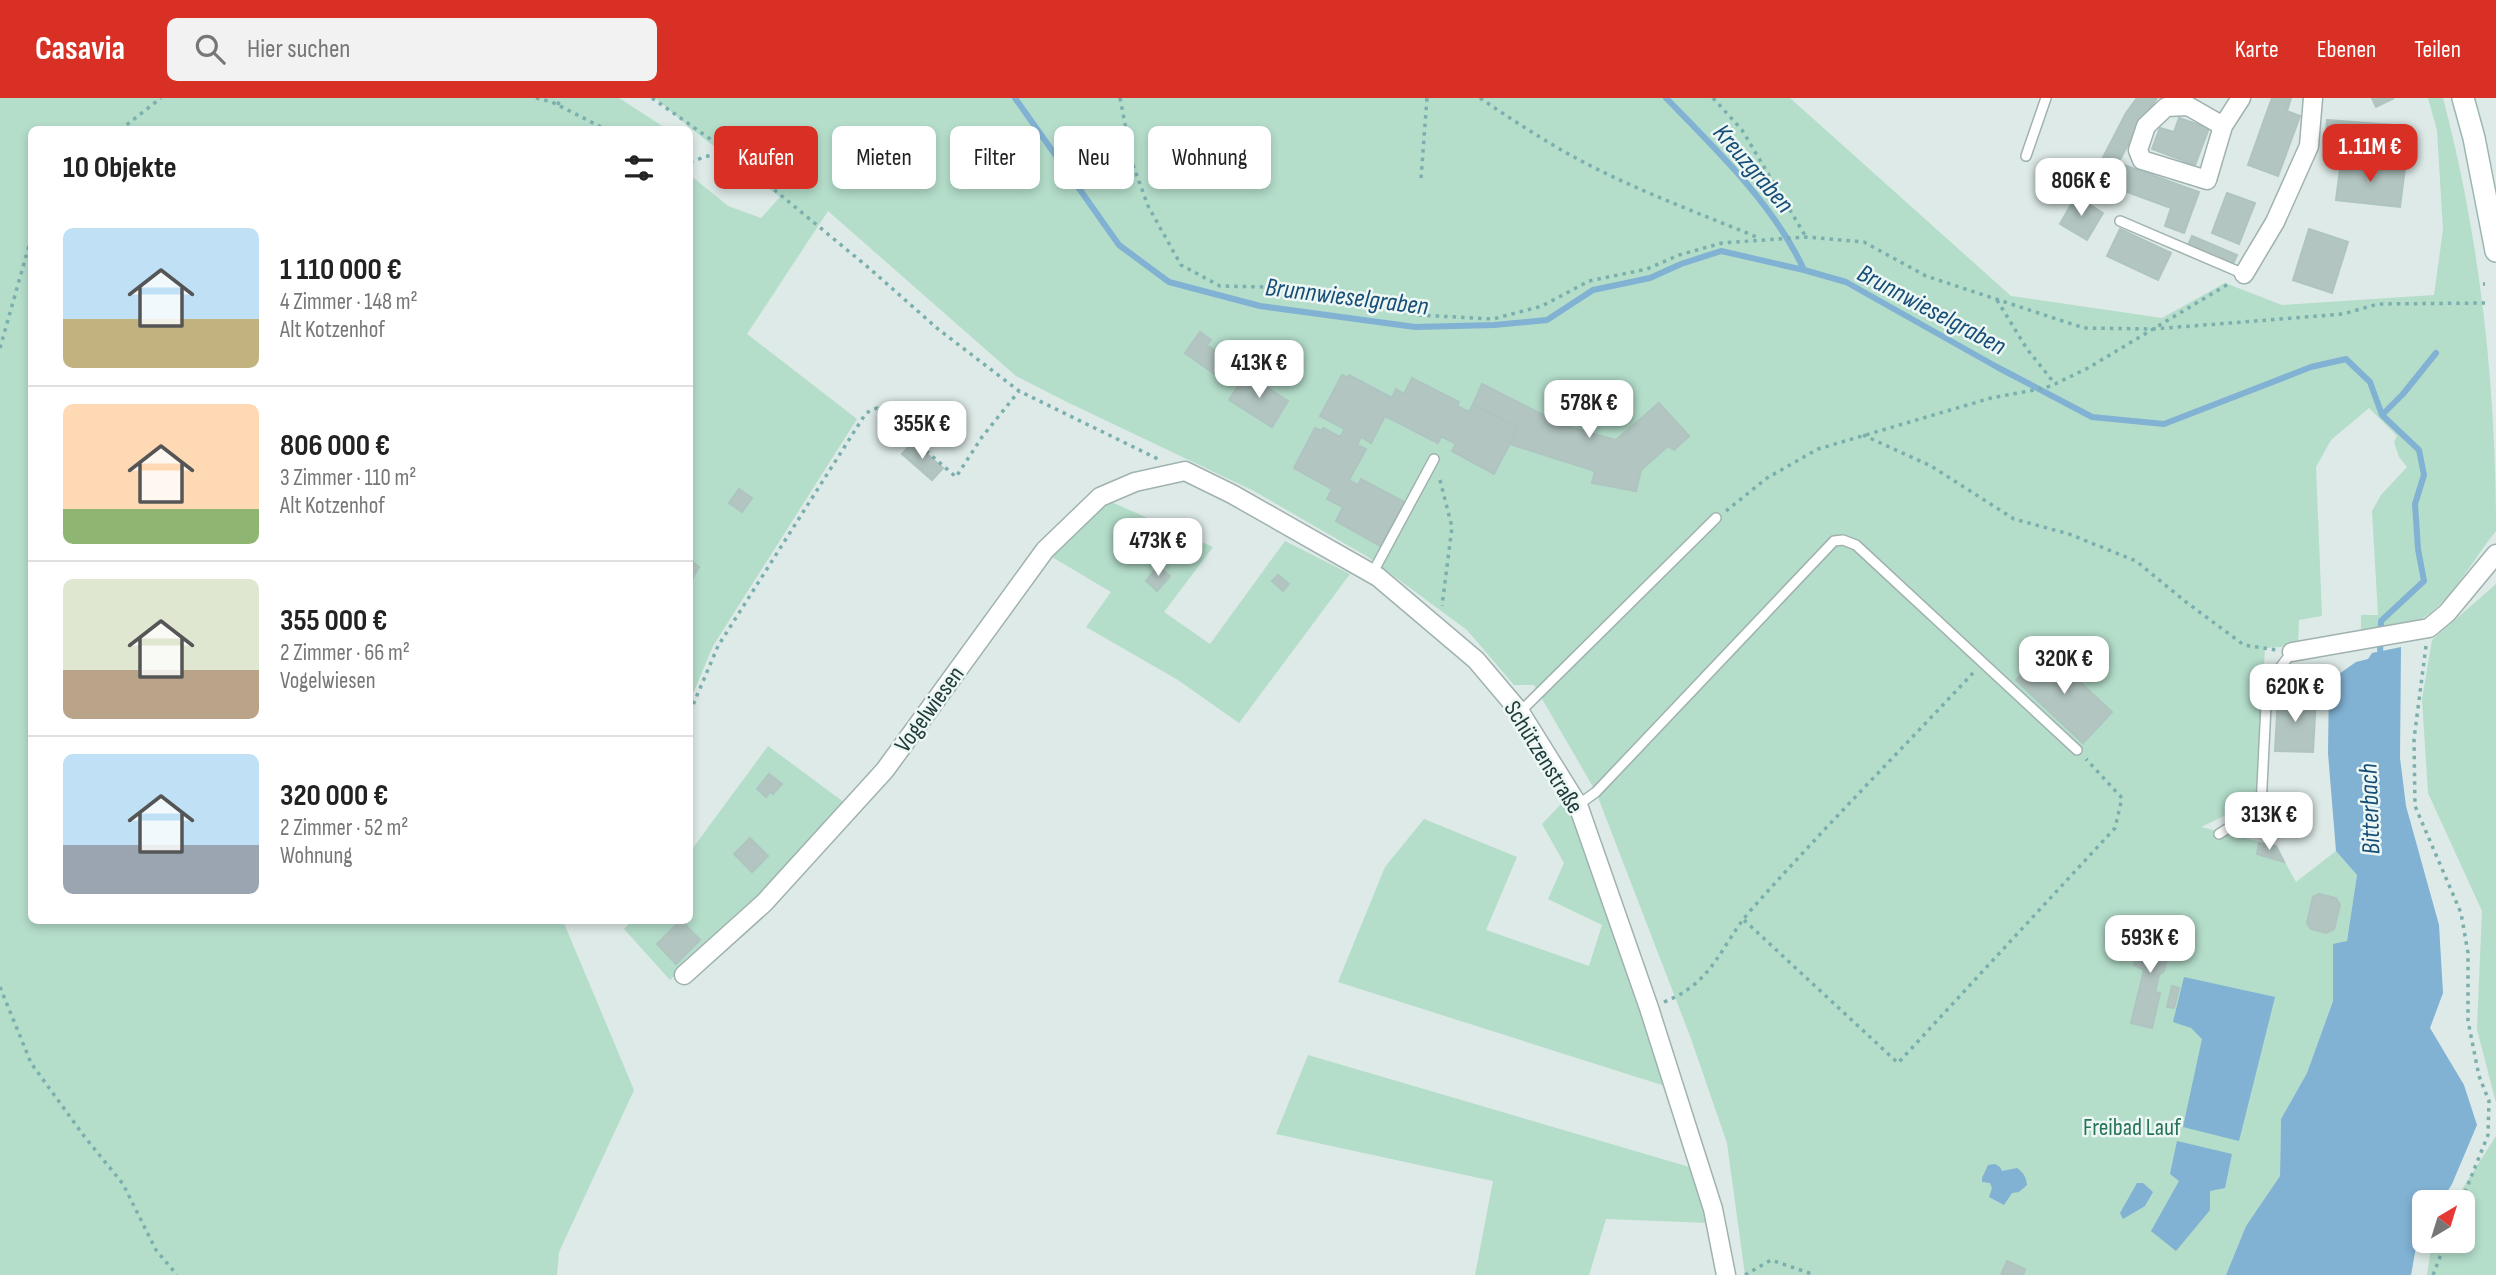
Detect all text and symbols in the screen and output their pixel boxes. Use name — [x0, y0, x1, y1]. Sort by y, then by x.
search box — [167, 18, 657, 81]
text: Casavia — [35, 29, 125, 69]
icon: search — [191, 30, 229, 68]
text: Hier suchen — [247, 34, 350, 65]
text: Karte — [2235, 35, 2279, 64]
text: Ebenen — [2317, 35, 2376, 64]
text: Teilen — [2414, 35, 2461, 64]
water label: Kreuzgraben — [1706, 118, 1800, 220]
pin: 1.11M € — [2305, 125, 2435, 184]
chip: Kaufen — [714, 126, 818, 189]
chip: Mieten — [832, 126, 936, 189]
chip: Filter — [950, 126, 1040, 189]
chip: Neu — [1054, 126, 1134, 189]
chip: Wohnung — [1148, 126, 1271, 189]
text: 1.11M € — [2339, 133, 2401, 161]
icon: filters — [620, 149, 658, 187]
text: 10 Objekte — [63, 150, 176, 186]
pin: 806K € — [2024, 158, 2138, 218]
text: 806K € — [2051, 167, 2111, 195]
text: 1 110 000 € — [280, 252, 402, 288]
icon: home — [119, 256, 203, 340]
water label: Brunnwieselgraben — [1852, 258, 2011, 363]
water label: Brunnwieselgraben — [1264, 272, 1430, 323]
text: 4 Zimmer · 148 m² — [280, 288, 418, 316]
text: Alt Kotzenhof — [280, 316, 385, 344]
pin: 413K € — [1202, 341, 1316, 400]
text: 413K € — [1231, 349, 1287, 377]
pin: 578K € — [1532, 380, 1646, 440]
text: 578K € — [1560, 389, 1618, 417]
pin: 355K € — [865, 402, 979, 461]
text: 355K € — [893, 410, 951, 438]
text: 806 000 € — [280, 428, 390, 464]
icon: home — [119, 432, 203, 516]
text: 3 Zimmer · 110 m² — [280, 464, 416, 492]
text: Alt Kotzenhof — [280, 492, 385, 520]
pin: 473K € — [1101, 518, 1215, 578]
text: 473K € — [1129, 527, 1187, 555]
text: 355 000 € — [280, 603, 387, 639]
icon: home — [119, 607, 203, 691]
pin: 320K € — [2007, 636, 2121, 696]
text: 2 Zimmer · 66 m² — [280, 639, 410, 667]
text: 320K € — [2035, 645, 2093, 673]
street label: Vogelwiesen — [888, 660, 970, 758]
pin: 620K € — [2238, 664, 2352, 724]
text: Vogelwiesen — [280, 667, 376, 695]
text: 620K € — [2266, 673, 2324, 701]
street label: Schützenstraße — [1498, 696, 1590, 819]
water label: Bitterbach — [2353, 763, 2388, 855]
text: 320 000 € — [280, 778, 388, 814]
icon: home — [119, 782, 203, 866]
pin: 313K € — [2212, 792, 2326, 852]
text: 313K € — [2241, 801, 2297, 829]
text: 2 Zimmer · 52 m² — [280, 814, 409, 842]
text: Wohnung — [280, 842, 352, 870]
pin: 593K € — [2093, 916, 2207, 975]
text: 593K € — [2121, 924, 2179, 952]
park label: Freibad Lauf — [2083, 1113, 2182, 1142]
north arrow — [2412, 1190, 2474, 1253]
map controls — [2412, 1190, 2475, 1253]

